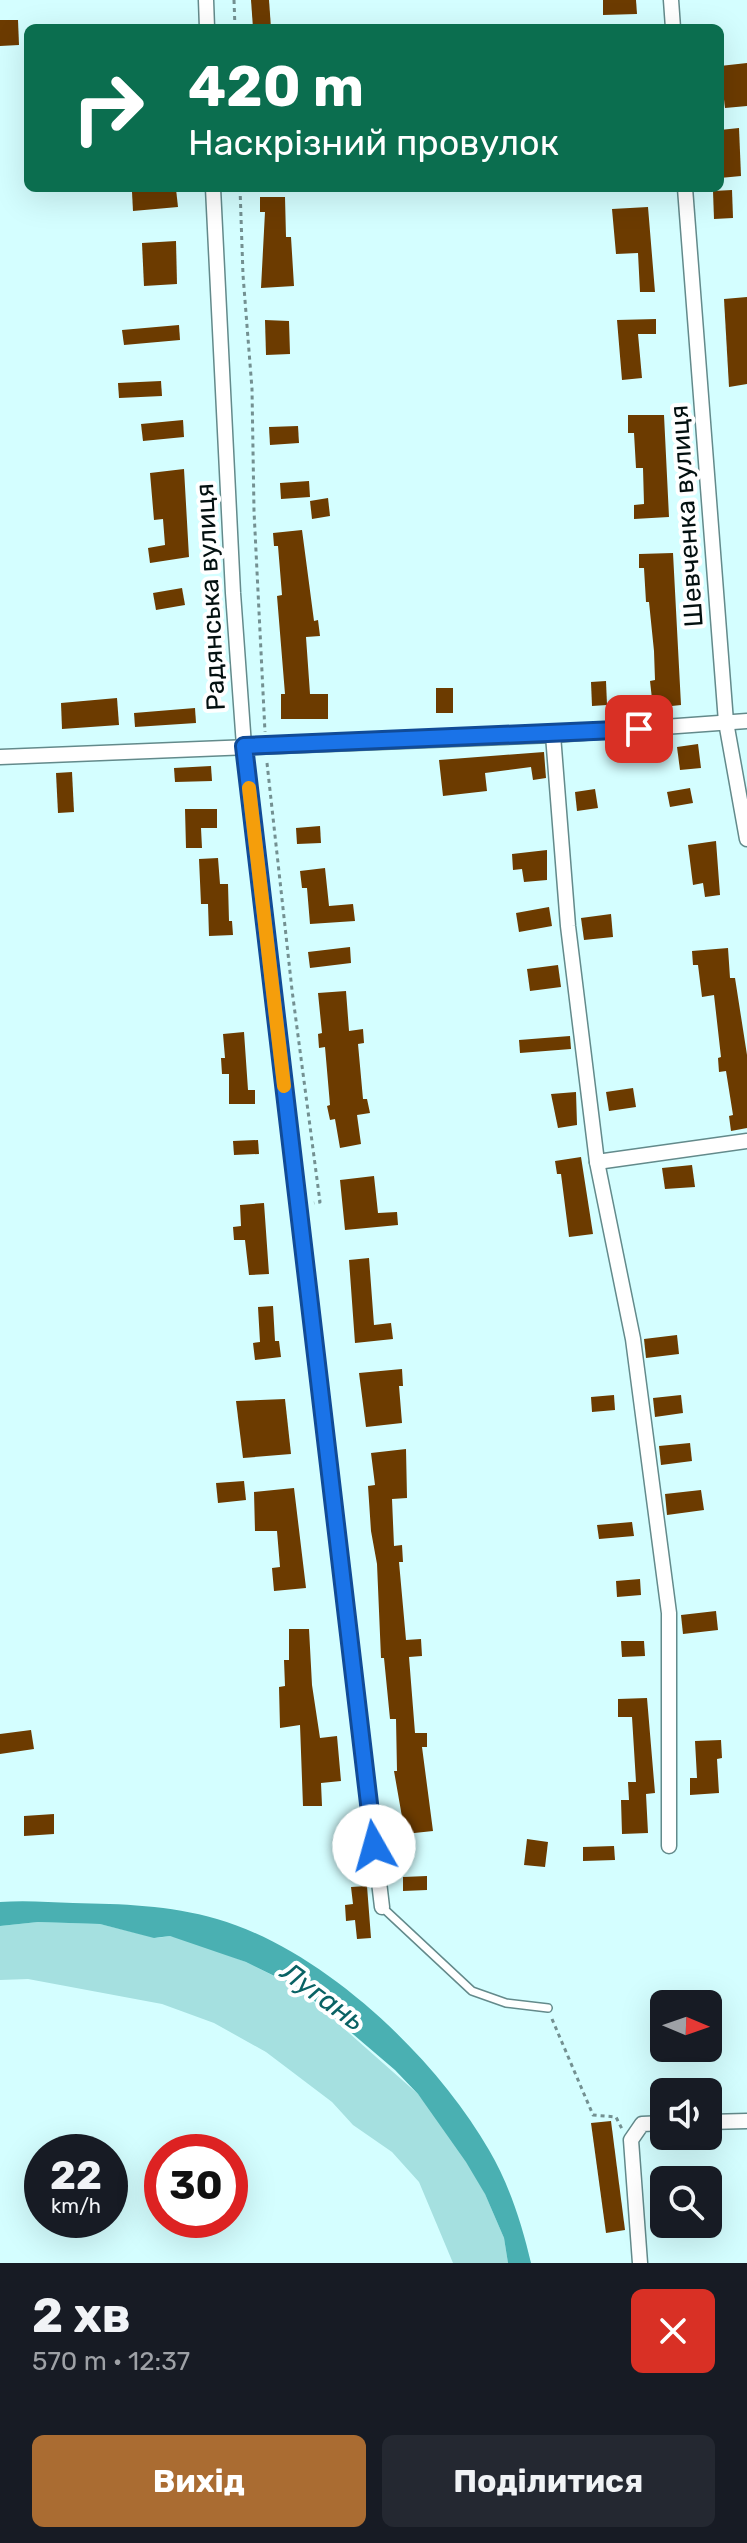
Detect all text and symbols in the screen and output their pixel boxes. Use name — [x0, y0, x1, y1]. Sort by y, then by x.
text: 420 m — [188, 54, 364, 120]
icon: right — [56, 56, 160, 160]
text: Наскрізний провулок — [188, 121, 559, 164]
street label: Шевченка вулиця — [663, 404, 710, 628]
street label: Радянська вулиця — [189, 482, 232, 712]
pin — [605, 695, 673, 763]
icon: arrive — [617, 707, 661, 751]
position arrow — [332, 1804, 416, 1888]
water label: Лугань — [273, 1954, 371, 2038]
north arrow — [650, 1990, 722, 2062]
map controls — [650, 1990, 722, 2238]
button: sound — [650, 2078, 722, 2150]
speed limit sign: 30 — [144, 2134, 248, 2238]
text: 22 — [50, 2152, 102, 2199]
button: search — [650, 2166, 722, 2238]
text: km/h — [51, 2194, 101, 2218]
text: 2 хв — [32, 2287, 131, 2344]
button: close — [631, 2289, 715, 2373]
text: 570 m · 12:37 — [32, 2346, 190, 2377]
button: Вихід — [32, 2435, 366, 2527]
button: Поділитися — [382, 2435, 715, 2527]

